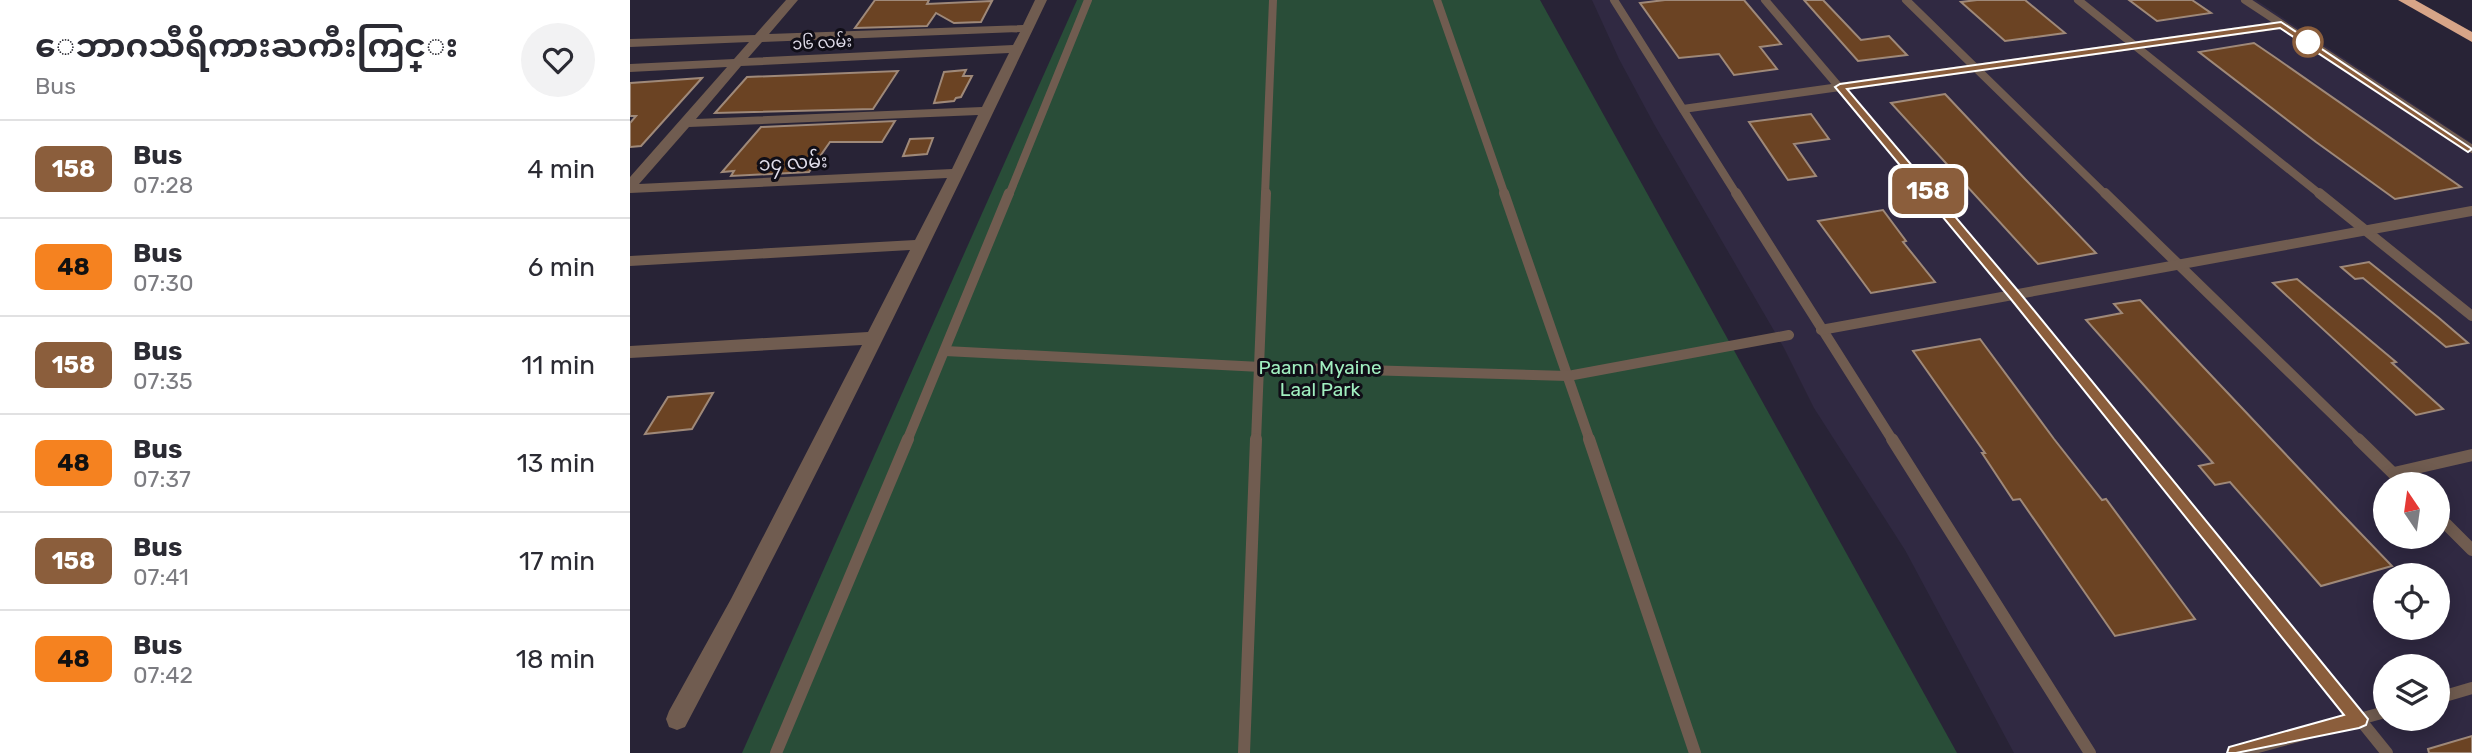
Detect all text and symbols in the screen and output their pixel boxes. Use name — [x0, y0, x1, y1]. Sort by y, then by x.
button: heart — [521, 23, 595, 97]
text: ေဘာဂသီရိကားႀကီးကြင္း — [35, 26, 458, 65]
unlabelled marker — [2293, 27, 2323, 57]
street label: ၁၆ လမ်း — [792, 29, 852, 54]
text: Bus — [35, 72, 76, 100]
text: Bus — [133, 140, 182, 171]
street label: ၁၄ လမ်း — [758, 146, 828, 180]
text: 4 min — [527, 154, 595, 185]
text: 158 — [52, 155, 95, 183]
line badge: 158 — [1888, 168, 1968, 214]
text: 07:28 — [133, 171, 193, 199]
text: 158 — [1906, 177, 1950, 205]
text: Bus — [133, 238, 182, 269]
text: 6 min — [528, 252, 595, 283]
text: 48 — [57, 253, 90, 281]
text: 07:30 — [133, 269, 194, 297]
text: Bus — [133, 336, 182, 367]
text: 11 min — [521, 350, 595, 381]
text: 158 — [52, 351, 95, 379]
park label: Paann Myaine Laal Park — [1258, 356, 1382, 401]
text: 07:35 — [133, 367, 193, 395]
text: Bus — [133, 434, 182, 465]
text: 13 min — [517, 448, 595, 479]
text: 48 — [57, 449, 90, 477]
text: 07:37 — [133, 465, 191, 493]
north arrow — [2373, 472, 2450, 550]
map controls — [2373, 472, 2450, 731]
text: Bus — [133, 532, 182, 563]
text: 17 min — [519, 546, 595, 577]
text: 158 — [52, 547, 95, 575]
text: 07:41 — [133, 563, 189, 591]
button: locate — [2373, 563, 2450, 640]
text: Bus — [133, 630, 182, 661]
text: 18 min — [516, 644, 595, 675]
text: 48 — [57, 645, 90, 673]
button: layers — [2373, 654, 2450, 731]
text: 07:42 — [133, 661, 193, 689]

